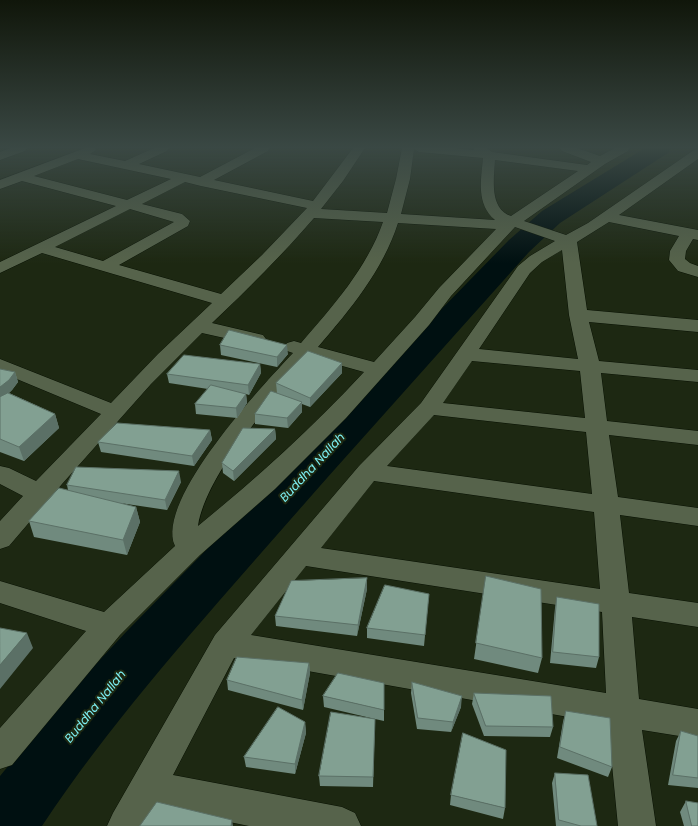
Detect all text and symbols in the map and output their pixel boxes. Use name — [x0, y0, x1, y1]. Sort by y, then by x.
water label: Buddha Nallah — [277, 431, 349, 505]
water label: Buddha Nallah — [62, 668, 130, 746]

